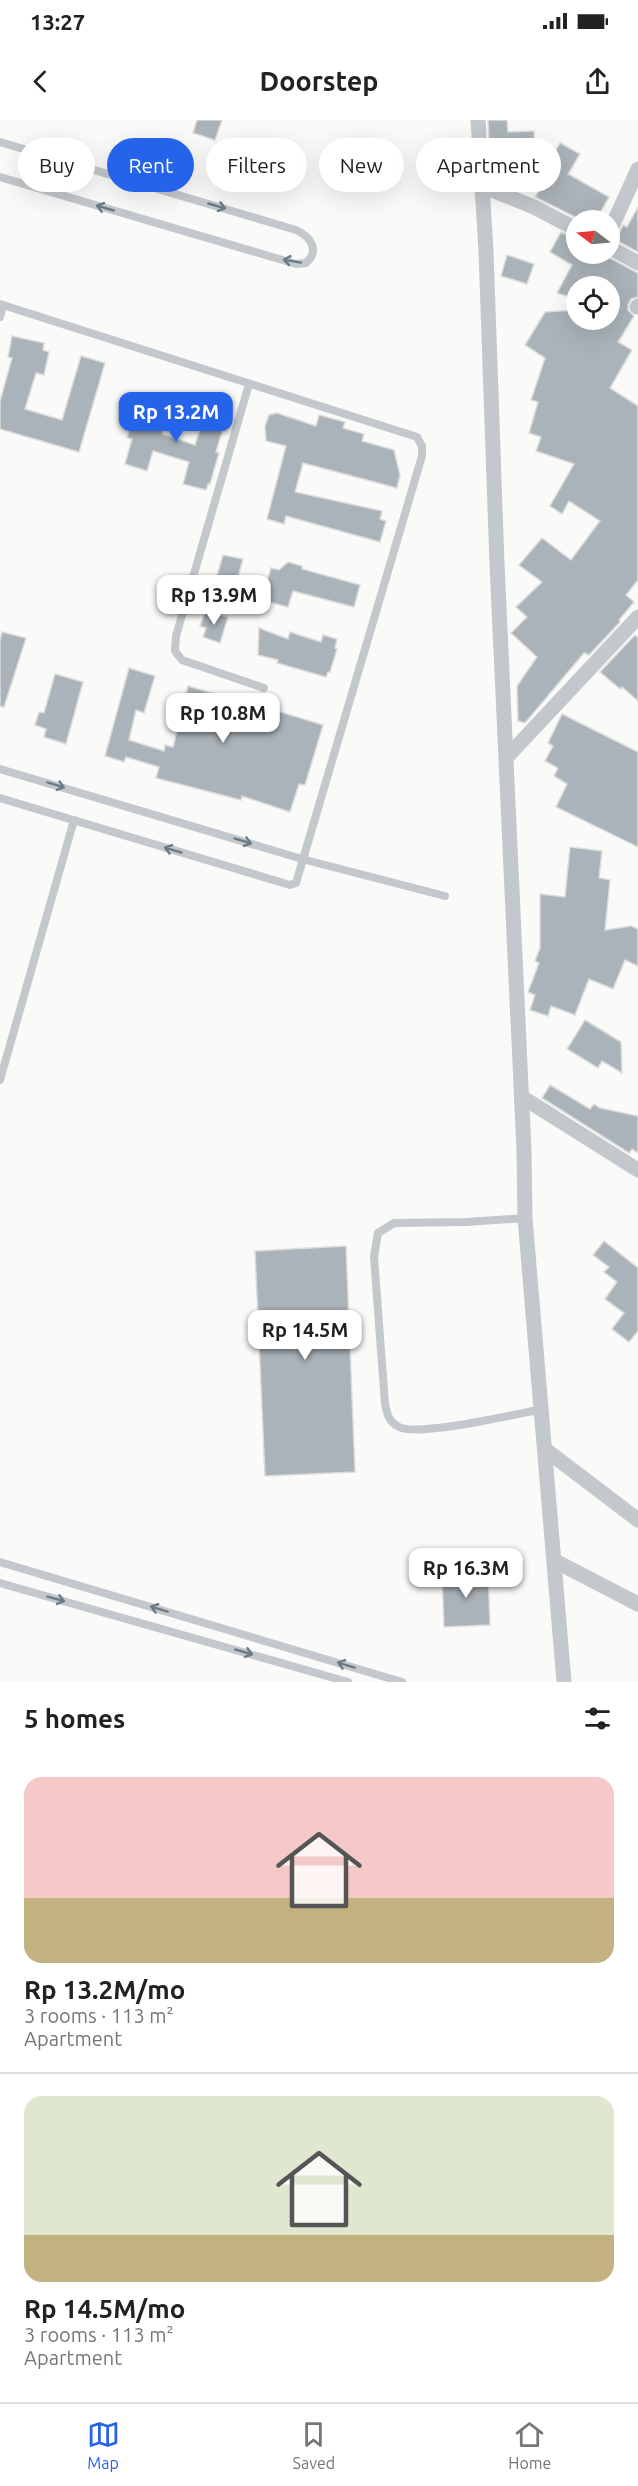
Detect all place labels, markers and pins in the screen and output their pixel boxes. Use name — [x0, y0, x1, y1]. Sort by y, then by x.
pin: Rp 13.2M — [114, 392, 238, 443]
pin: Rp 13.9M — [152, 575, 276, 626]
pin: Rp 10.8M — [161, 693, 285, 744]
pin: Rp 14.5M — [243, 1310, 367, 1361]
pin: Rp 16.3M — [404, 1548, 528, 1599]

